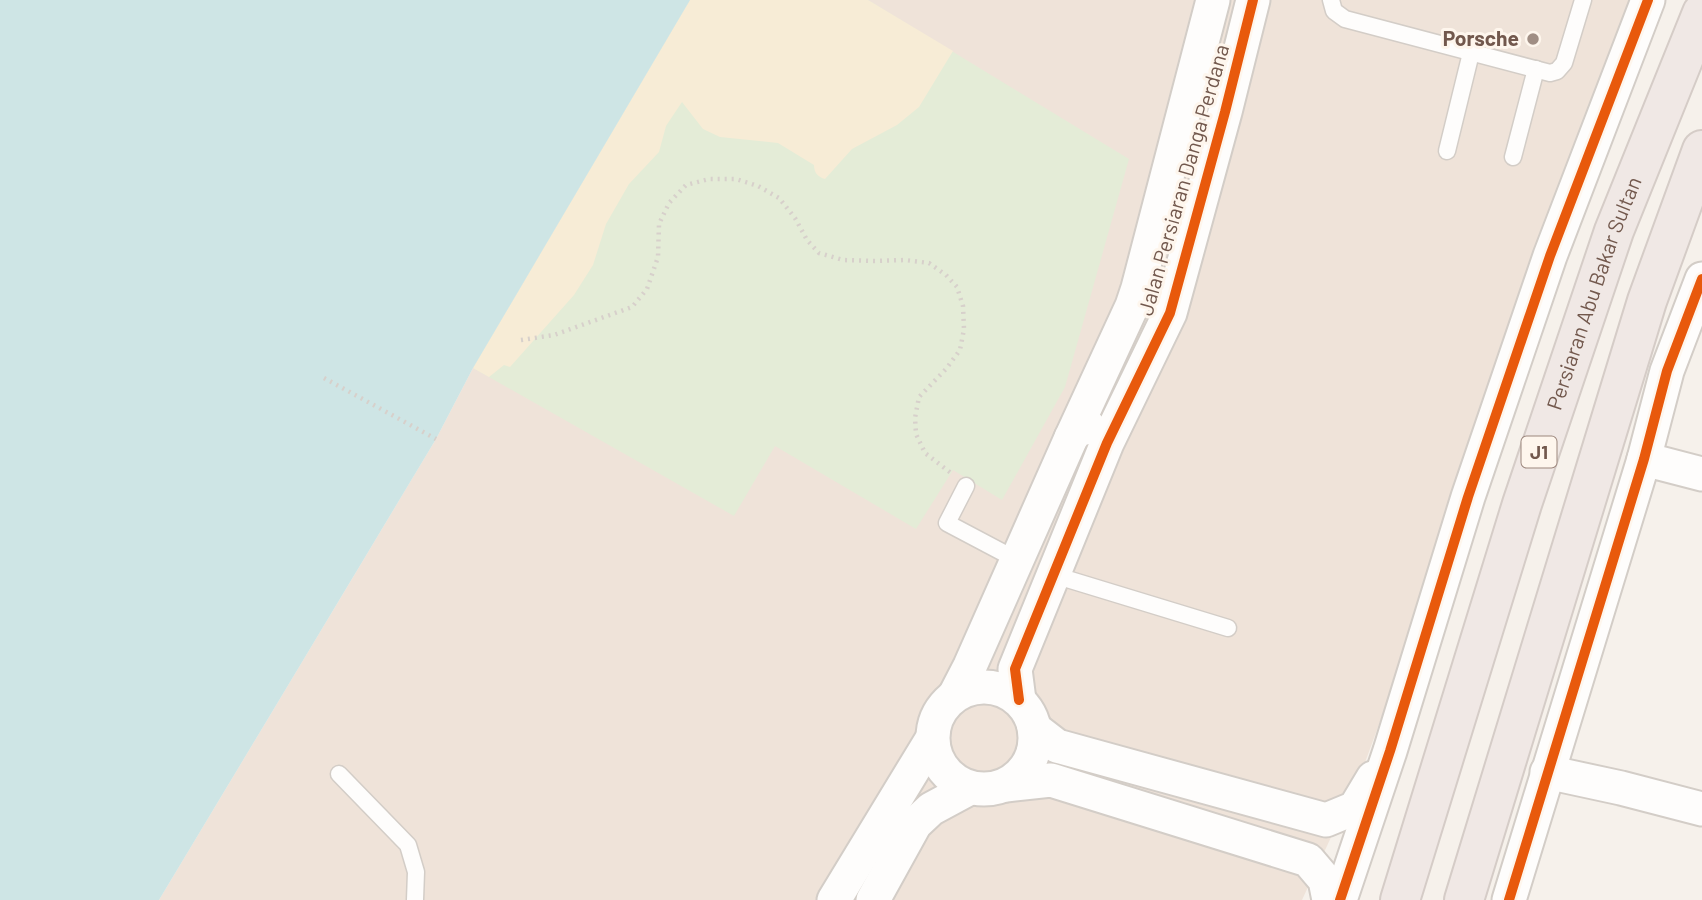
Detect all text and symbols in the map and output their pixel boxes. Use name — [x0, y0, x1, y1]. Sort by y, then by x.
place label: Porsche — [1443, 25, 1519, 50]
marker: Porsche — [1525, 31, 1541, 47]
street label: Jalan Persiaran Danga Perdana — [1132, 41, 1233, 318]
street label: Persiaran Abu Bakar Sultan — [1541, 173, 1646, 413]
road number: J1 — [1522, 436, 1556, 467]

